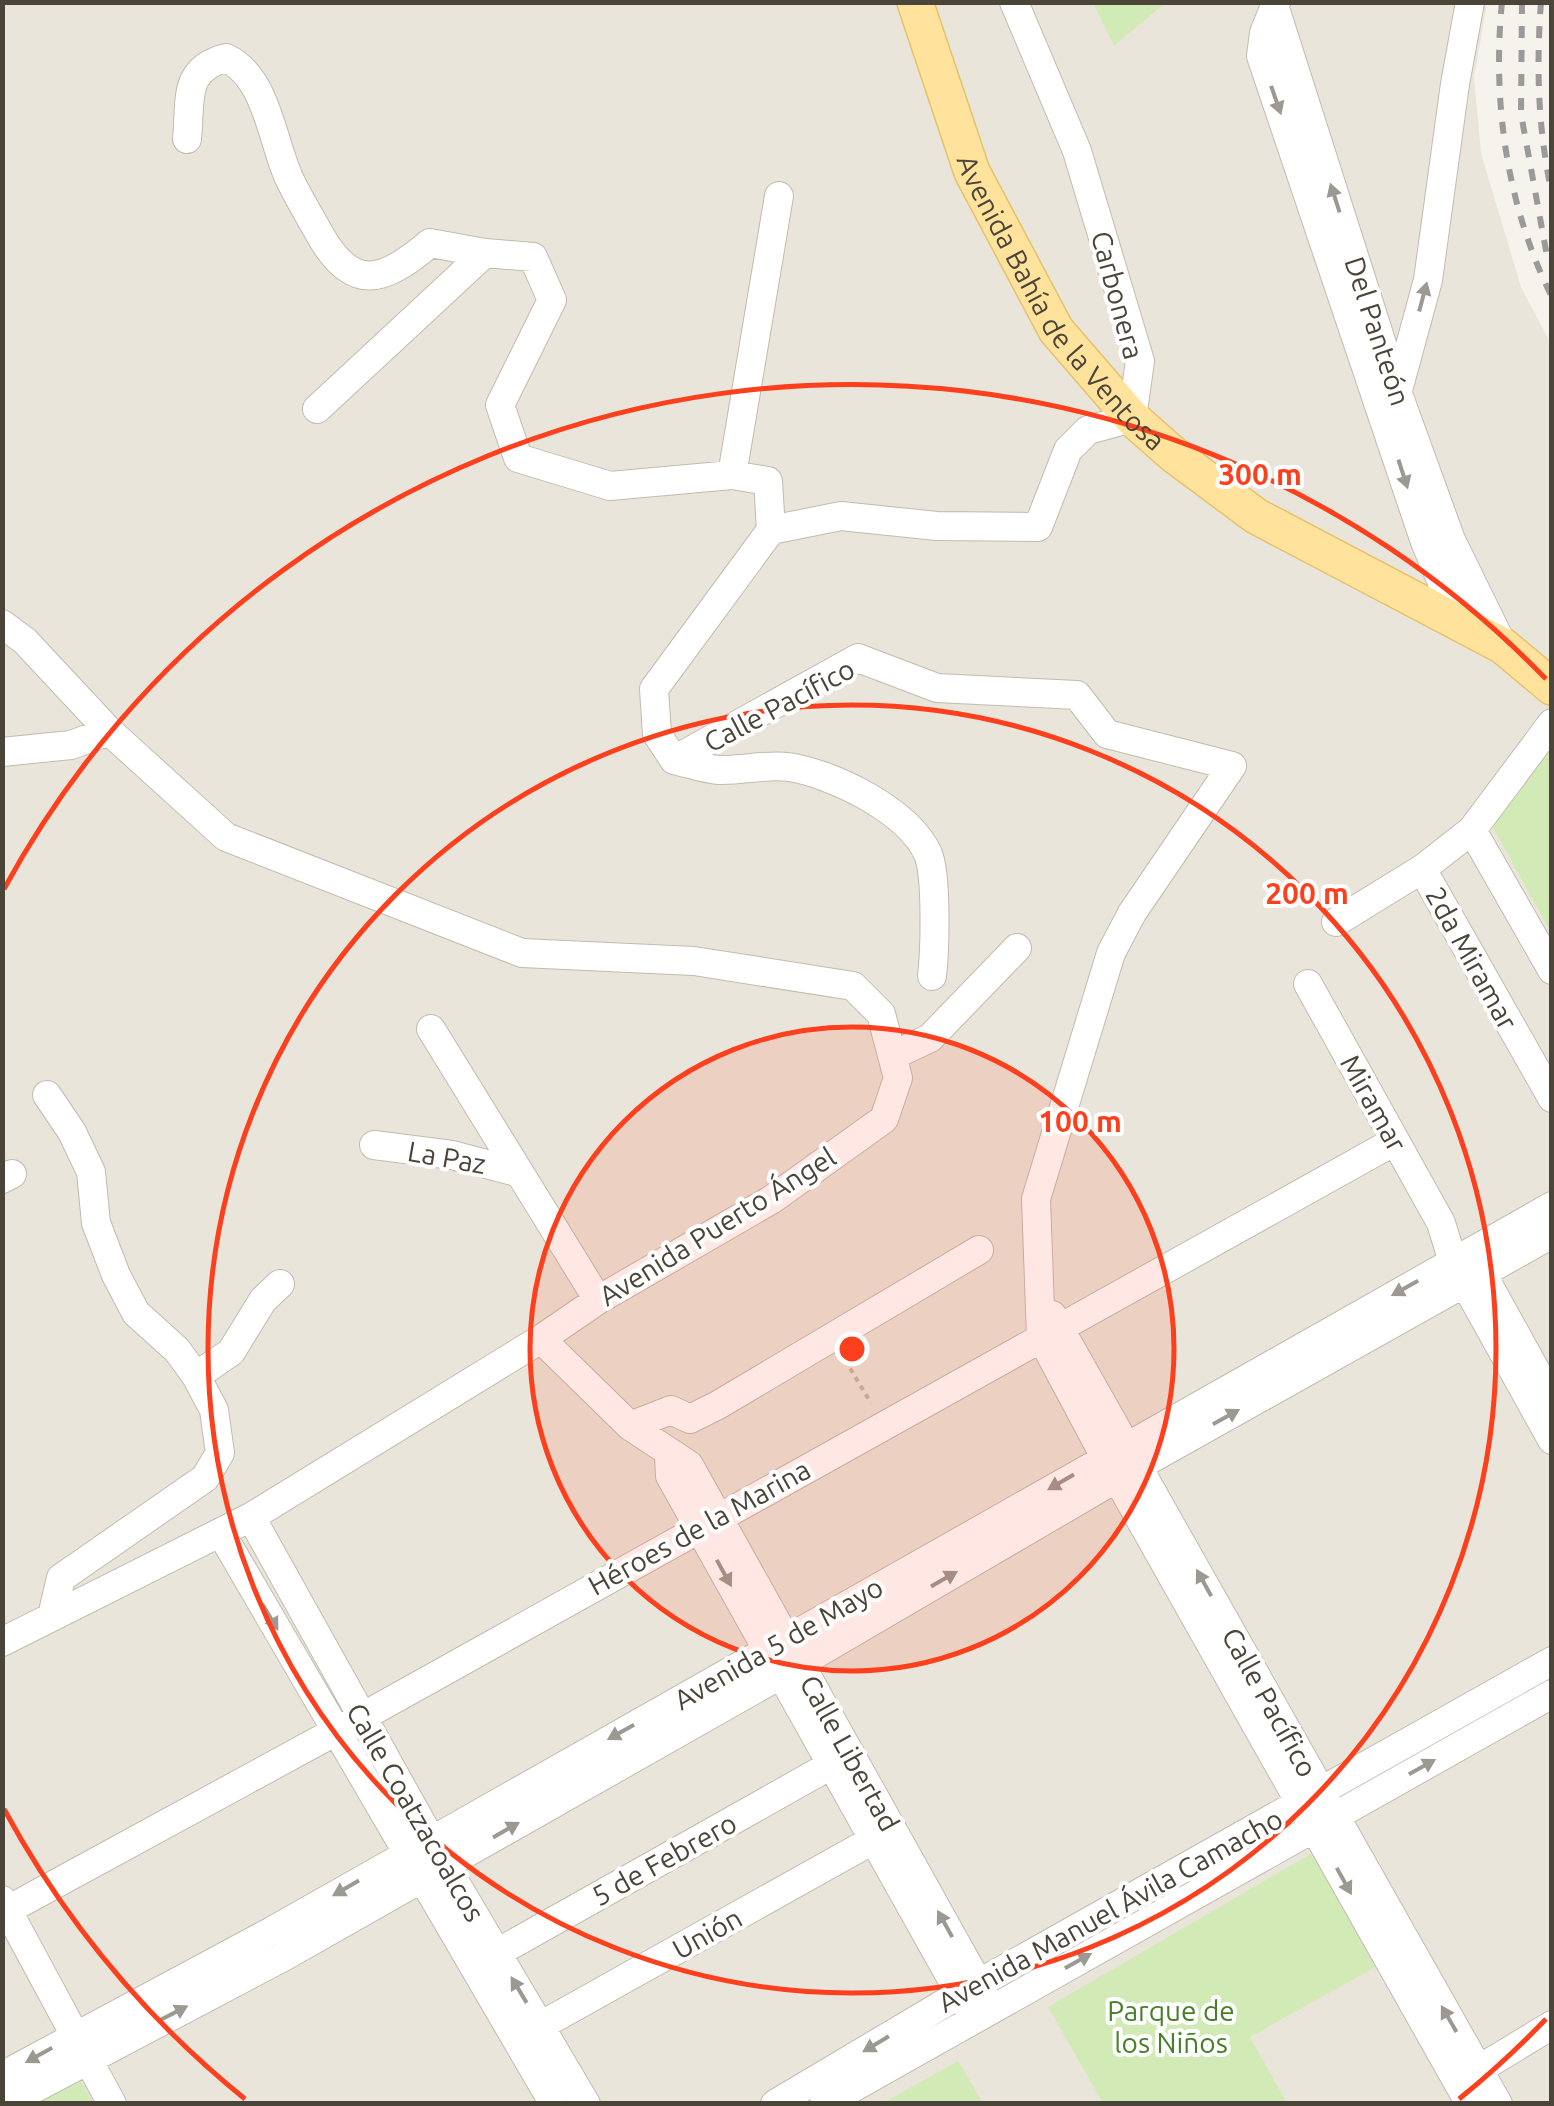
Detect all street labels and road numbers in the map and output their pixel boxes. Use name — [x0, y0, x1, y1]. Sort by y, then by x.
street label: Avenida Bahía de la Ventosa — [952, 151, 1172, 456]
street label: Carbonera — [1086, 228, 1150, 362]
street label: Del Panteón — [1339, 253, 1417, 409]
street label: Calle Pacífico — [699, 652, 859, 758]
street label: 2da Miramar — [1420, 881, 1524, 1035]
street label: Miramar — [1335, 1049, 1413, 1157]
street label: La Paz — [405, 1135, 489, 1179]
street label: Avenida Puerto Ángel — [593, 1140, 841, 1311]
street label: Héroes de la Marina — [583, 1453, 815, 1601]
street label: Avenida 5 de Mayo — [668, 1571, 888, 1715]
street label: Calle Pacífico — [1216, 1622, 1324, 1782]
street label: Calle Libertad — [794, 1670, 906, 1836]
street label: Calle Coatzacoalcos — [341, 1697, 491, 1927]
street label: Avenida Manuel Ávila Camacho — [932, 1801, 1288, 2018]
street label: 5 de Febrero — [587, 1807, 741, 1911]
street label: Unión — [667, 1901, 747, 1965]

